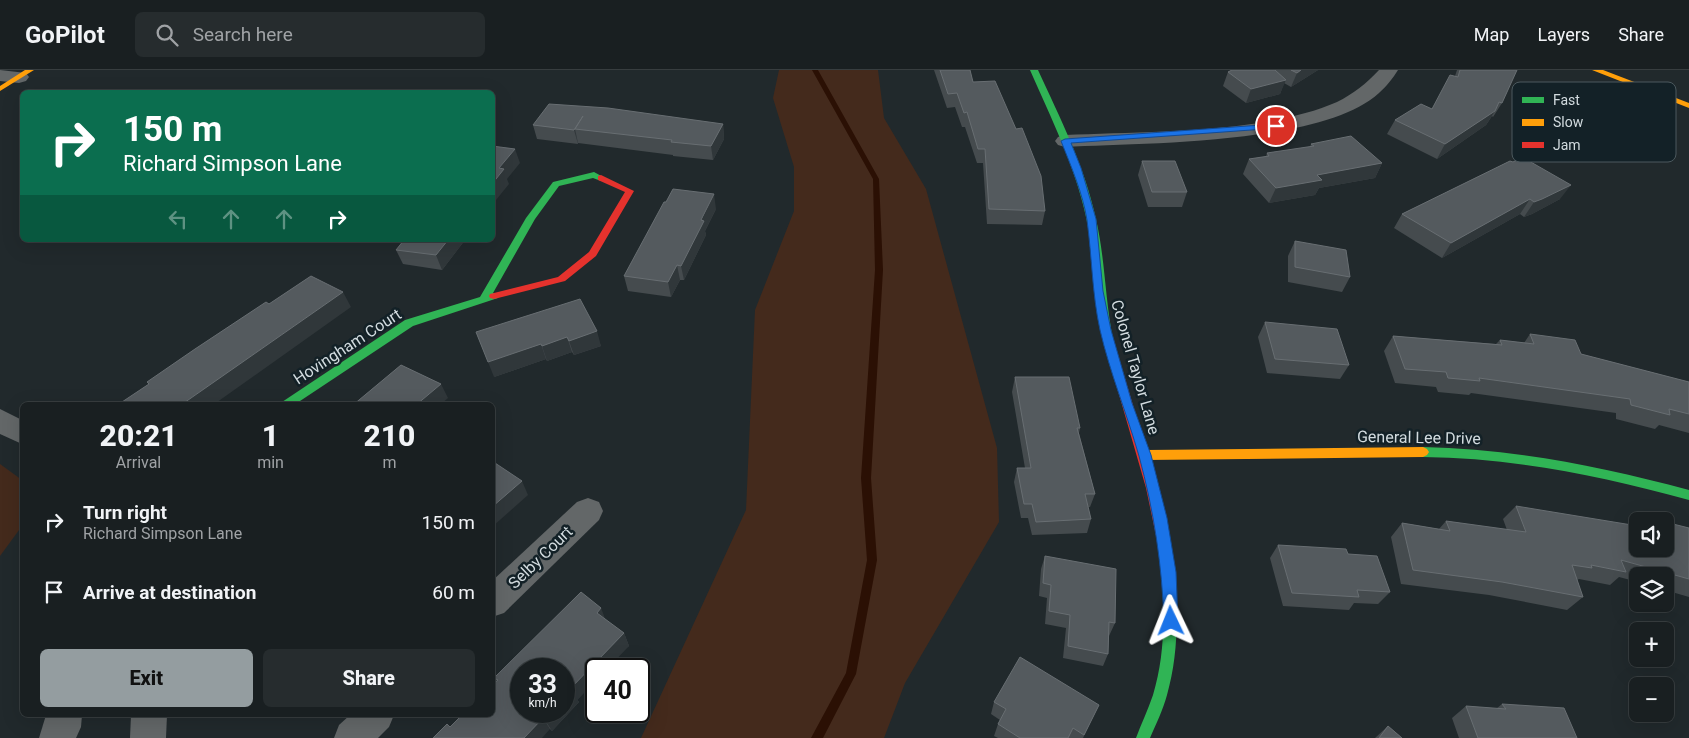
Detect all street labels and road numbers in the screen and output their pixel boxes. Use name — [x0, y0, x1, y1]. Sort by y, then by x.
street label: Colonel Taylor Lane — [1107, 298, 1164, 437]
street label: Hovingham Court — [290, 304, 405, 388]
street label: General Lee Drive — [1357, 427, 1481, 448]
street label: Selby Court — [504, 522, 576, 593]

